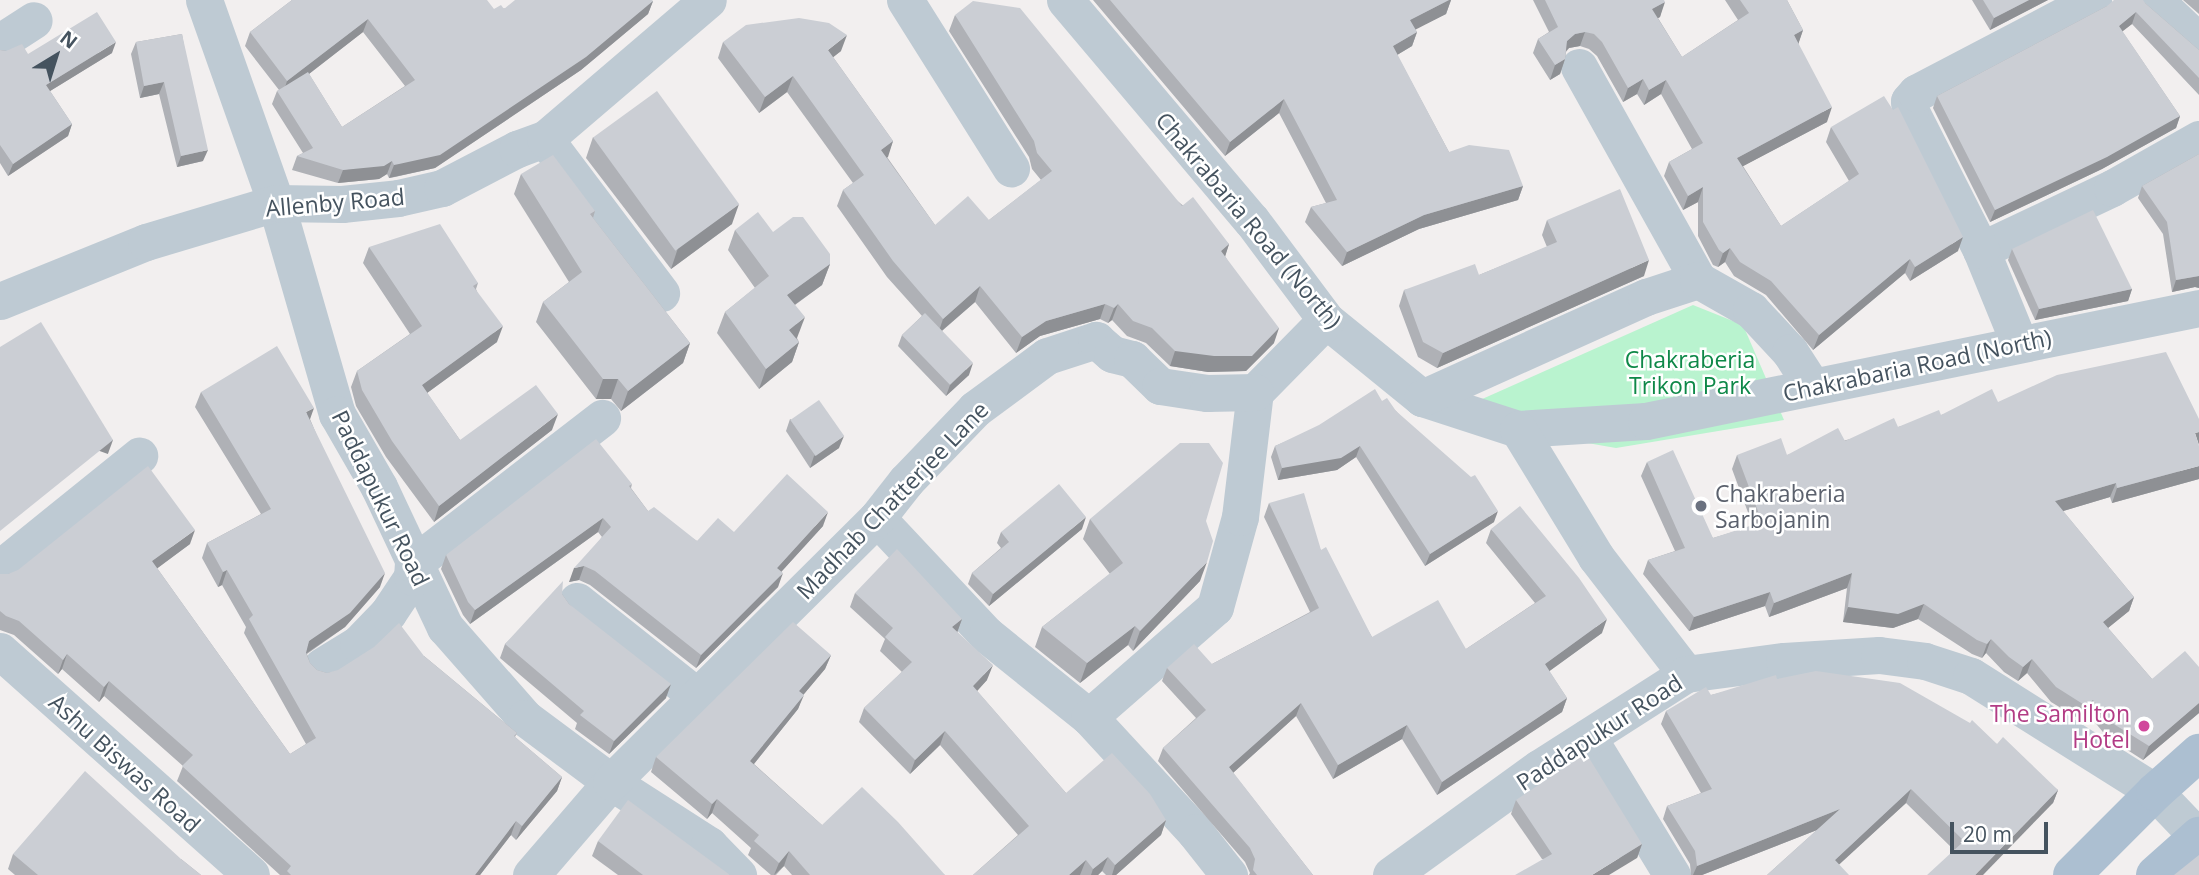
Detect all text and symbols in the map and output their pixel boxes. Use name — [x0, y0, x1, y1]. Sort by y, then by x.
north arrow — [21, 21, 91, 91]
text: N — [55, 24, 83, 54]
street label: Chakrabaria Road (North) — [1150, 106, 1348, 334]
street label: Allenby Road — [264, 182, 406, 222]
street label: Chakrabaria Road (North) — [1780, 323, 2054, 407]
park label: Chakraberia Trikon Park — [1625, 345, 1755, 399]
street label: Madhab Chatterjee Lane — [790, 395, 994, 605]
street label: Paddapukur Road — [326, 406, 436, 590]
place label: Chakraberia Sarbojanin — [1715, 479, 1846, 533]
marker: Chakraberia Sarbojanin — [1693, 498, 1709, 514]
street label: Paddapukur Road — [1511, 668, 1687, 796]
street label: Ashu Biswas Road — [44, 688, 206, 838]
place label: The Samilton Hotel — [1990, 699, 2130, 753]
marker: The Samilton Hotel — [2136, 718, 2152, 734]
scale bar — [1954, 808, 2052, 852]
text: 20 m — [1963, 820, 2012, 848]

